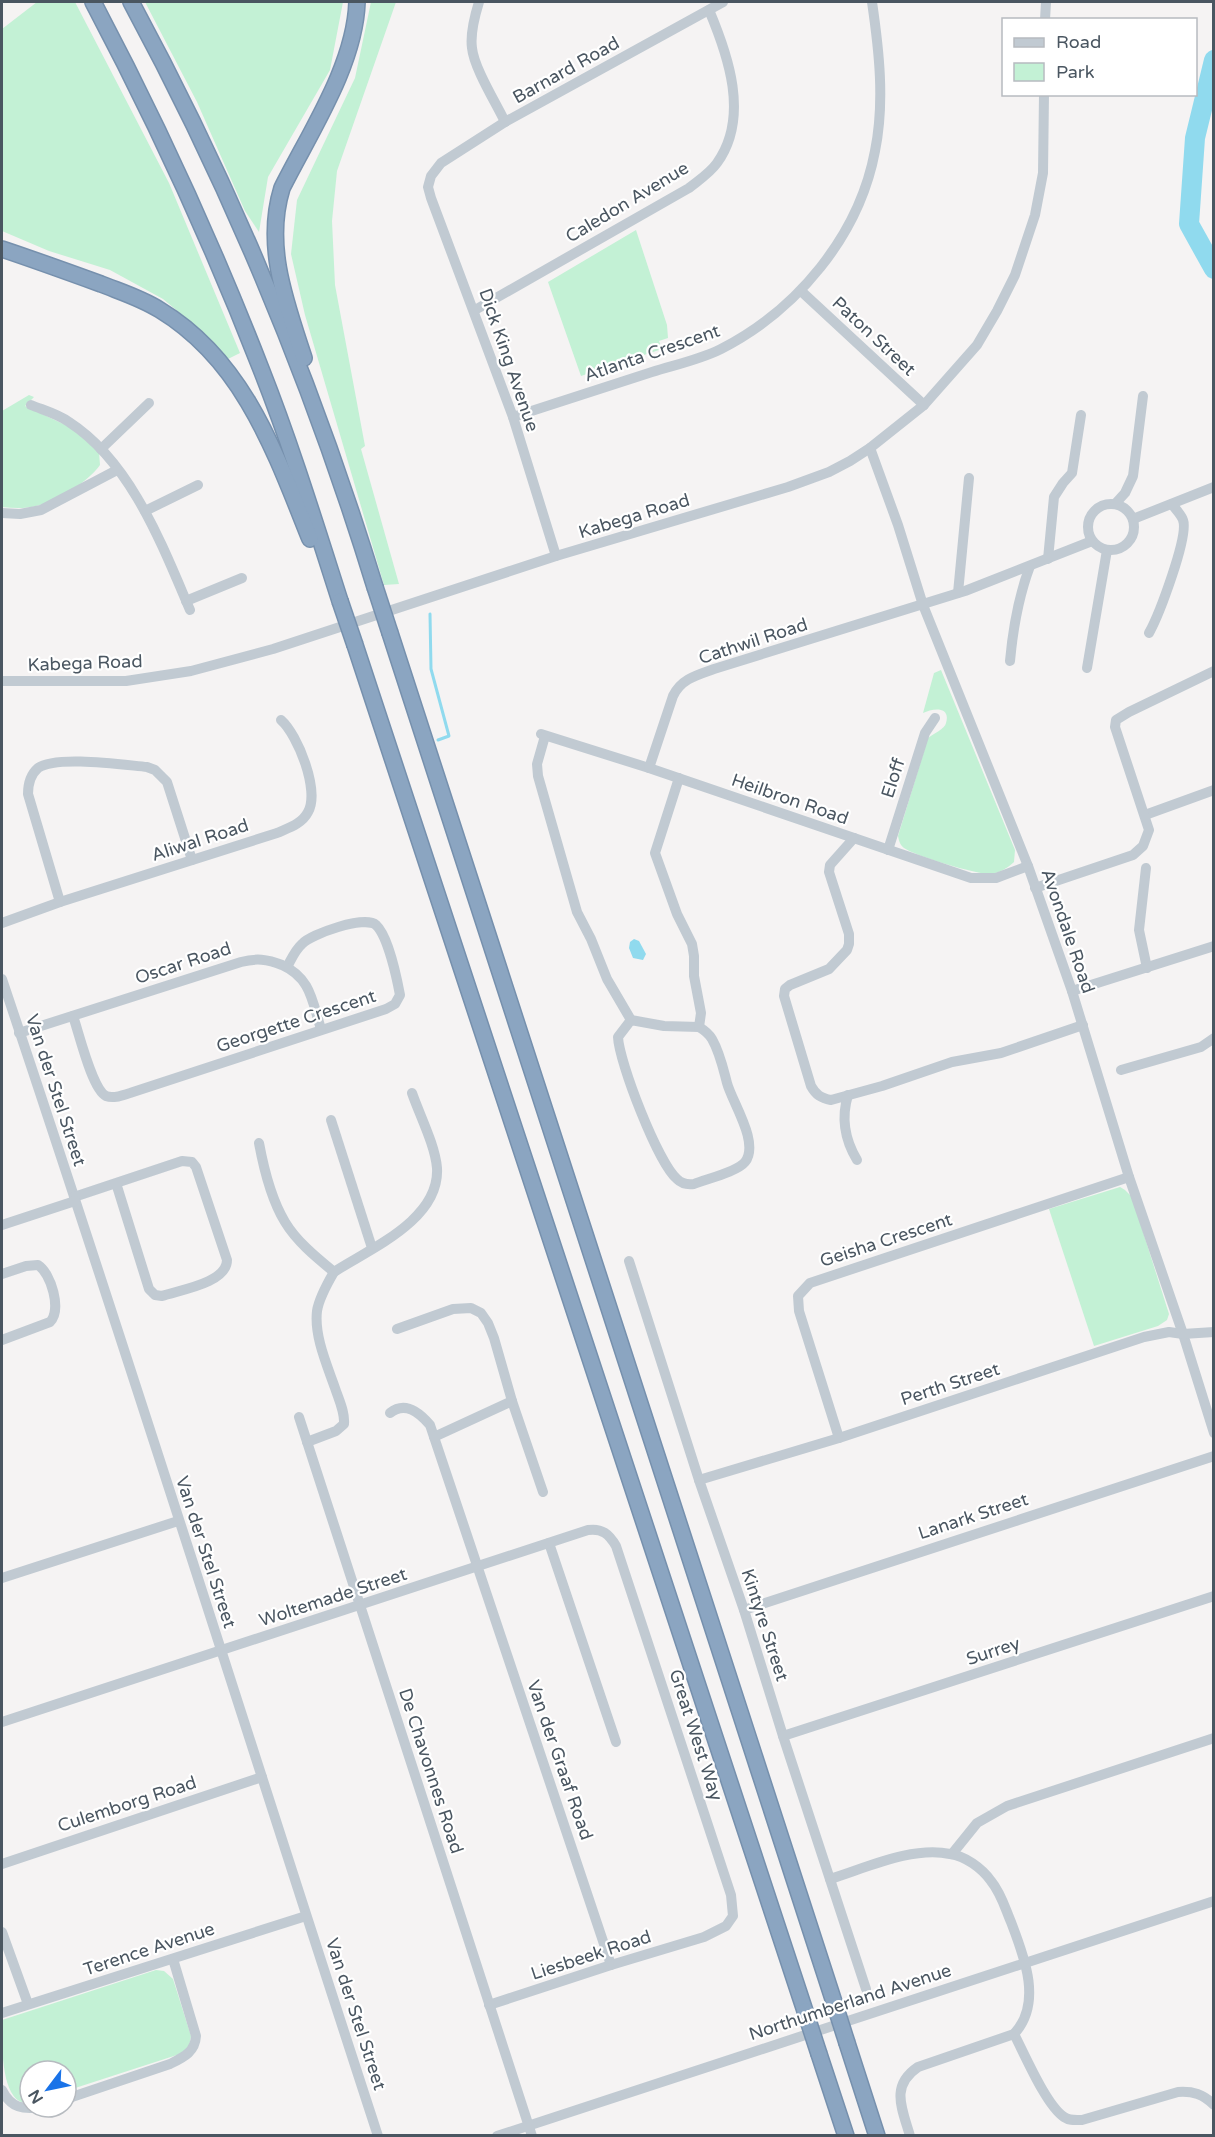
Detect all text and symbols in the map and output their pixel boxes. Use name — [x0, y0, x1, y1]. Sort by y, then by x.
legend — [1002, 18, 1197, 96]
text: Road — [1056, 31, 1101, 53]
street label: Barnard Road — [509, 32, 623, 108]
text: Park — [1056, 61, 1095, 83]
street label: Caledon Avenue — [561, 157, 693, 247]
street label: Dick King Avenue — [474, 286, 544, 434]
street label: Paton Street — [828, 292, 920, 380]
street label: Atlanta Crescent — [581, 319, 723, 387]
street label: Kabega Road — [576, 489, 692, 543]
street label: Cathwil Road — [696, 613, 810, 669]
street label: Kabega Road — [27, 650, 143, 676]
street label: Eloff — [876, 755, 910, 801]
street label: Heilbron Road — [729, 769, 851, 829]
street label: Aliwal Road — [149, 814, 251, 866]
street label: Avondale Road — [1036, 866, 1100, 996]
street label: Oscar Road — [132, 937, 234, 989]
street label: Georgette Crescent — [213, 985, 379, 1057]
street label: Van der Stel Street — [21, 1011, 91, 1169]
street label: Geisha Crescent — [817, 1208, 955, 1272]
street label: Perth Street — [898, 1358, 1002, 1410]
street label: Van der Stel Street — [171, 1473, 241, 1631]
street label: Lanark Street — [915, 1488, 1031, 1544]
street label: Woltemade Street — [256, 1563, 410, 1631]
street label: Kintyre Street — [737, 1566, 794, 1684]
street label: Surrey — [963, 1632, 1023, 1670]
street label: Great West Way — [664, 1667, 728, 1804]
street label: Van der Graaf Road — [522, 1677, 598, 1843]
street label: De Chavonnes Road — [394, 1686, 468, 1856]
street label: Culemborg Road — [55, 1771, 199, 1837]
street label: Terence Avenue — [81, 1917, 217, 1981]
street label: Liesbeek Road — [528, 1925, 654, 1985]
street label: Van der Stel Street — [321, 1935, 391, 2093]
street label: Northumberland Avenue — [746, 1959, 954, 2045]
north arrow — [18, 2059, 78, 2119]
text: N — [24, 2086, 48, 2107]

